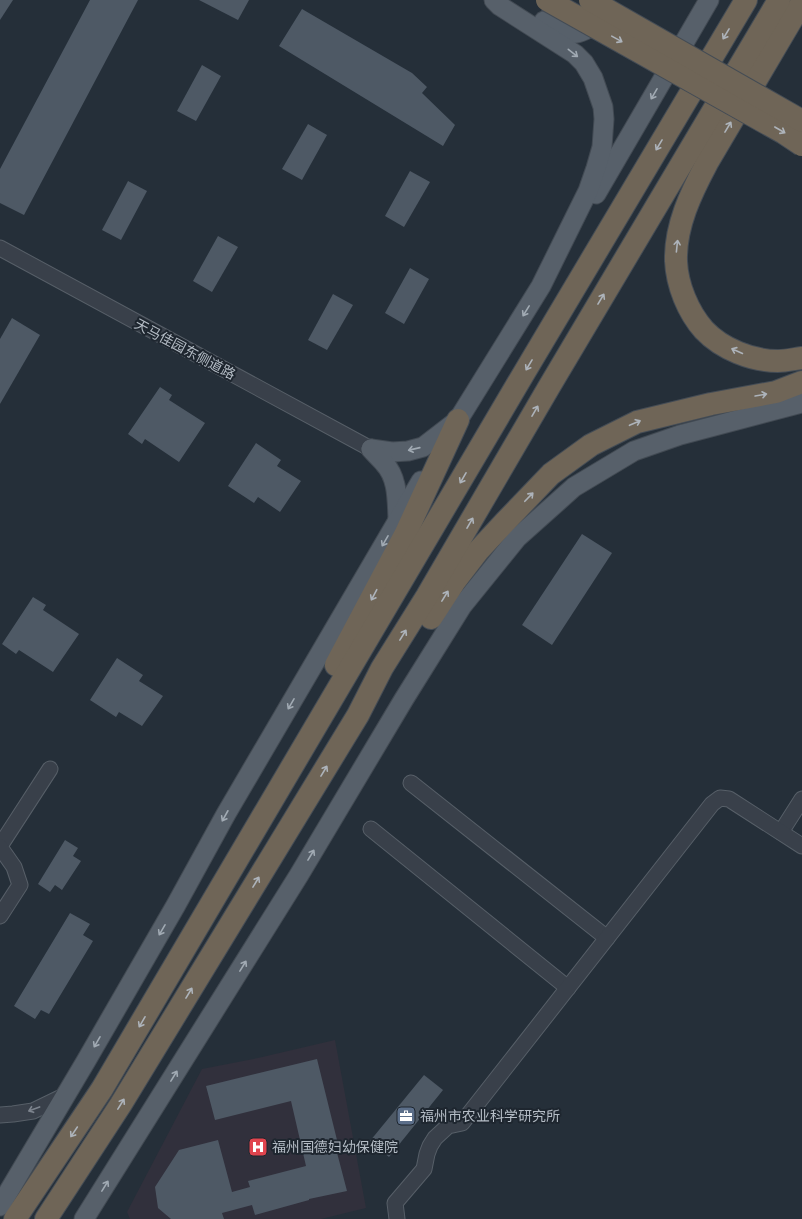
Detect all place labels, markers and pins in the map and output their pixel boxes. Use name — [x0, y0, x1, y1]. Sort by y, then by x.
office icon: 福州市农业科学研究所 — [395, 1105, 417, 1127]
place label: 福州市农业科学研究所 — [420, 1108, 560, 1124]
hospital icon: 福州国德妇幼保健院 — [247, 1136, 269, 1158]
place label: 福州国德妇幼保健院 — [272, 1139, 398, 1155]

